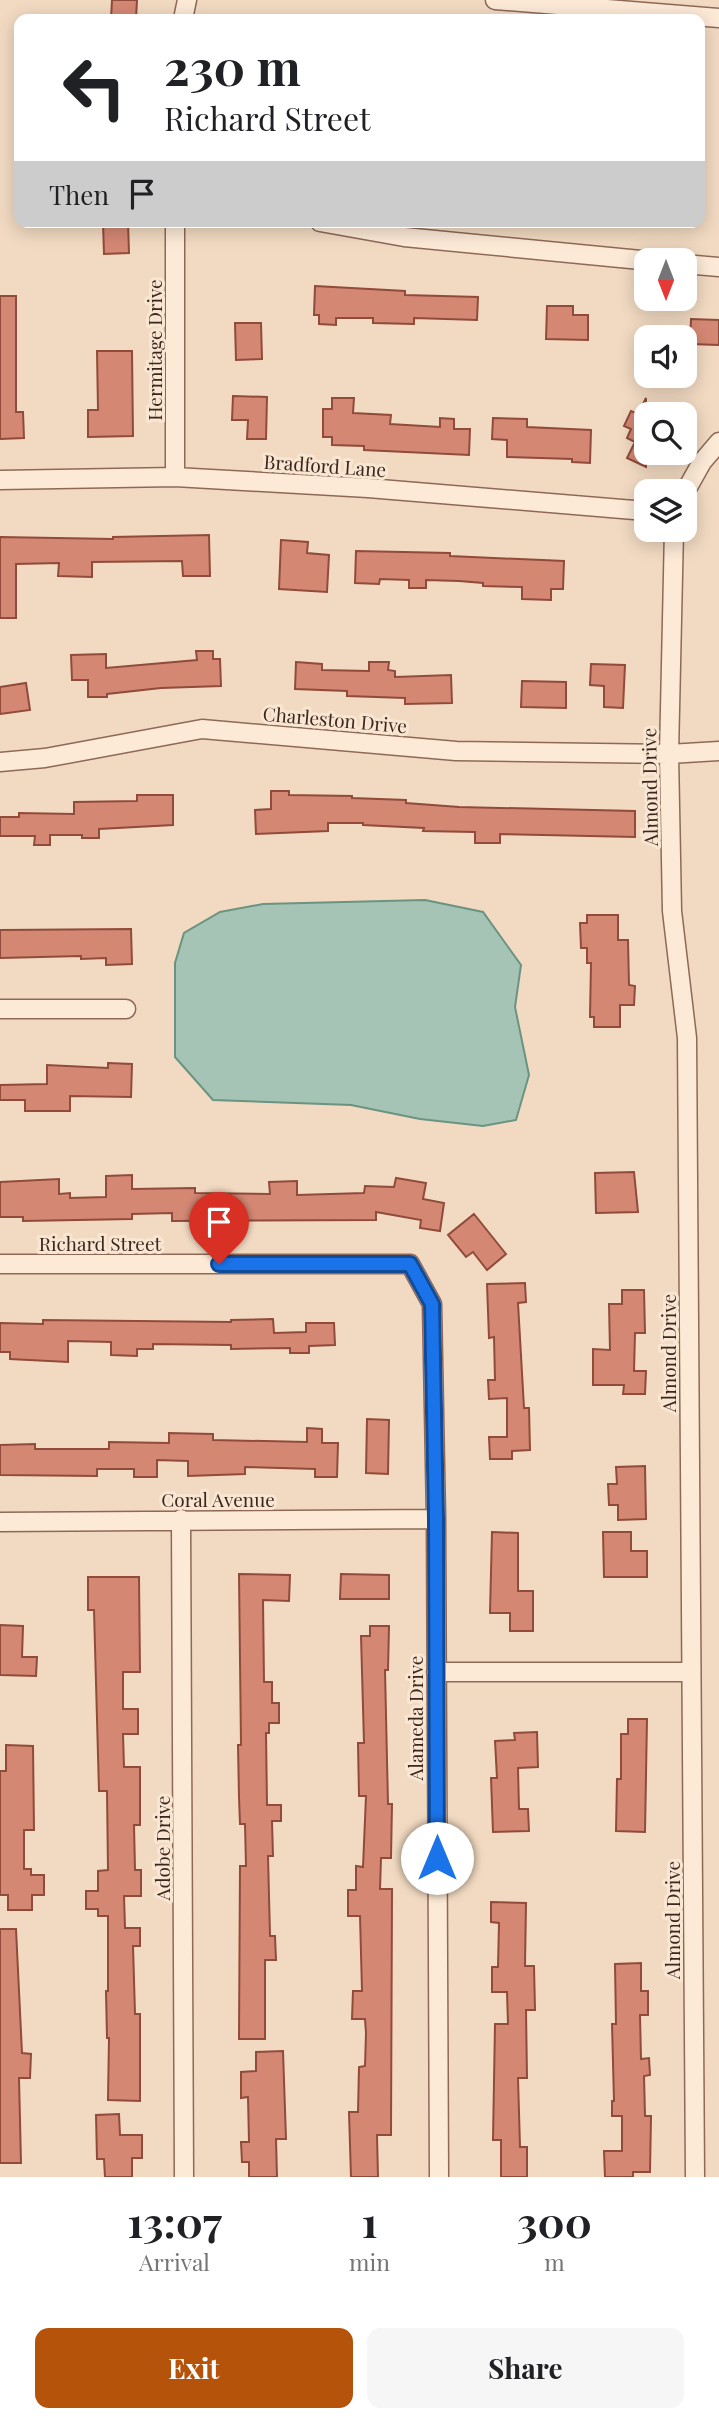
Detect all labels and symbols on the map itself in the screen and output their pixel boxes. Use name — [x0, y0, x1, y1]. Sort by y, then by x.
north arrow — [634, 248, 696, 312]
street label: Hermitage Drive — [141, 279, 167, 421]
street label: Bradford Lane — [263, 448, 387, 482]
street label: Charleston Drive — [262, 700, 408, 738]
street label: Almond Drive — [635, 728, 663, 847]
pin — [189, 1192, 249, 1264]
street label: Richard Street — [39, 1230, 162, 1256]
street label: Almond Drive — [655, 1294, 681, 1413]
street label: Coral Avenue — [161, 1486, 275, 1512]
street label: Alameda Drive — [402, 1656, 428, 1781]
street label: Adobe Drive — [149, 1796, 175, 1901]
position arrow — [400, 1821, 474, 1895]
street label: Almond Drive — [659, 1861, 685, 1980]

